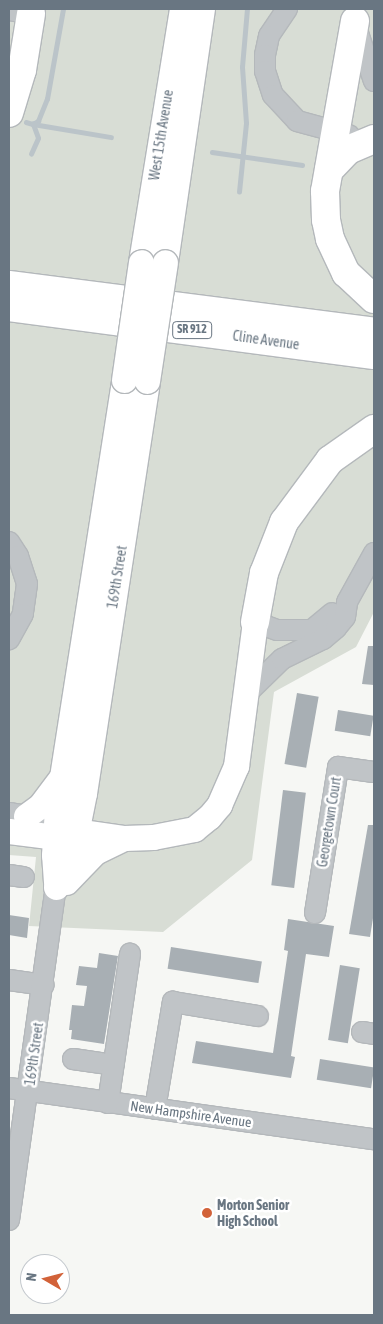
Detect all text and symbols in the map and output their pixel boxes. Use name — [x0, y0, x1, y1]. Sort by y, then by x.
street label: West 15th Avenue — [146, 88, 176, 182]
road number: SR 912 — [172, 320, 212, 340]
street label: Cline Avenue — [232, 327, 300, 353]
street label: 169th Street — [104, 544, 130, 610]
street label: Georgetown Court — [314, 776, 344, 868]
street label: 169th Street — [21, 1022, 47, 1086]
street label: New Hampshire Avenue — [129, 1097, 253, 1131]
place label: Morton Senior High School — [217, 1197, 289, 1230]
marker: Morton Senior High School — [201, 1207, 213, 1219]
north arrow — [20, 1254, 70, 1304]
text: N — [23, 1272, 40, 1282]

